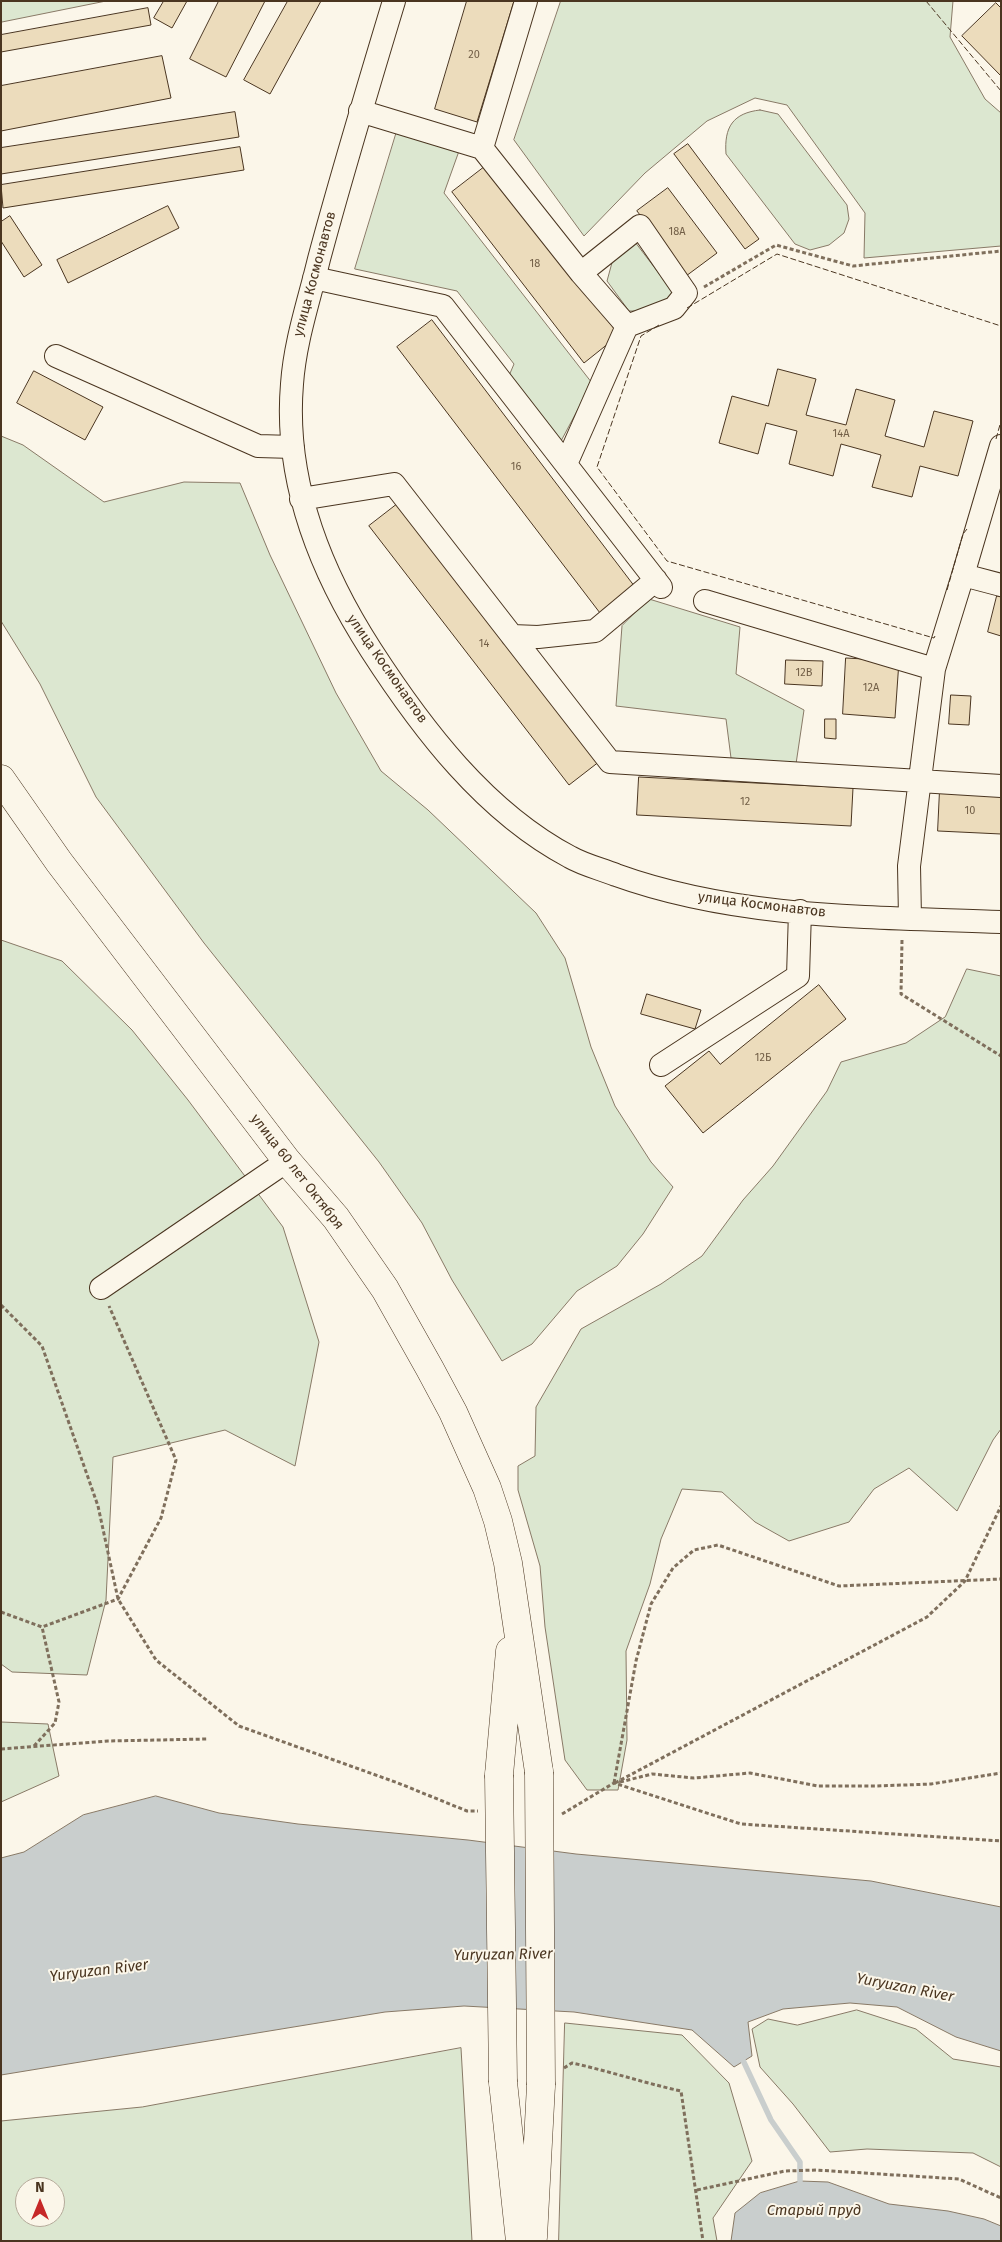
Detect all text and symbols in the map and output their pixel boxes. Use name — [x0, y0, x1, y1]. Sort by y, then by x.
house number: 20 — [468, 48, 480, 62]
street label: улица Космонавтов — [290, 210, 340, 338]
house number: 18А — [668, 225, 686, 239]
house number: 18 — [530, 257, 540, 271]
house number: 14А — [833, 427, 849, 441]
house number: 16 — [511, 460, 521, 474]
street label: улица Космонавтов — [343, 611, 431, 727]
house number: 14 — [479, 637, 489, 651]
house number: 12В — [796, 666, 812, 680]
house number: 12А — [863, 681, 879, 695]
house number: 12 — [740, 795, 750, 809]
house number: 10 — [965, 804, 975, 818]
street label: улица Космонавтов — [697, 889, 827, 921]
house number: 12Б — [755, 1051, 771, 1065]
street label: улица 60 лет Октября — [247, 1111, 347, 1233]
water label: Yuryuzan River — [453, 1945, 553, 1965]
water label: Yuryuzan River — [49, 1956, 149, 1986]
water label: Yuryuzan River — [855, 1970, 955, 2006]
north arrow — [15, 2177, 65, 2227]
text: N — [35, 2179, 45, 2196]
water label: Старый пруд — [767, 2202, 861, 2220]

